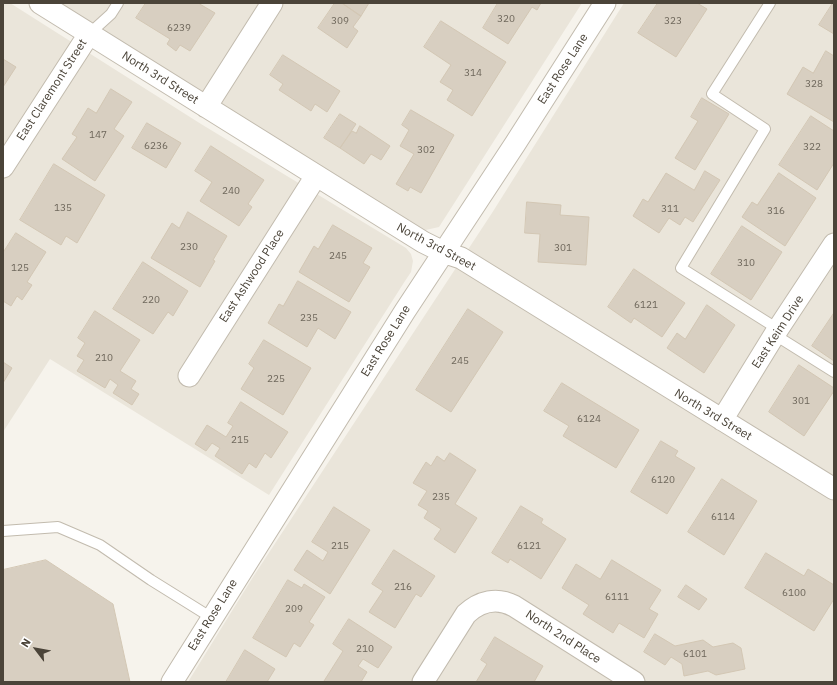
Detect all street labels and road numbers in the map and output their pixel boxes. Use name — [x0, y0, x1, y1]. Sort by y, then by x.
street label: East Rose Lane — [535, 31, 591, 107]
street label: East Claremont Street — [14, 36, 90, 144]
street label: North 3rd Street — [119, 49, 201, 107]
street label: North 3rd Street — [394, 220, 478, 274]
street label: East Ashwood Place — [216, 227, 288, 325]
street label: East Keim Drive — [749, 293, 807, 371]
street label: East Rose Lane — [358, 303, 414, 379]
street label: North 3rd Street — [672, 386, 754, 444]
street label: East Rose Lane — [185, 577, 241, 653]
street label: North 2nd Place — [523, 607, 603, 667]

